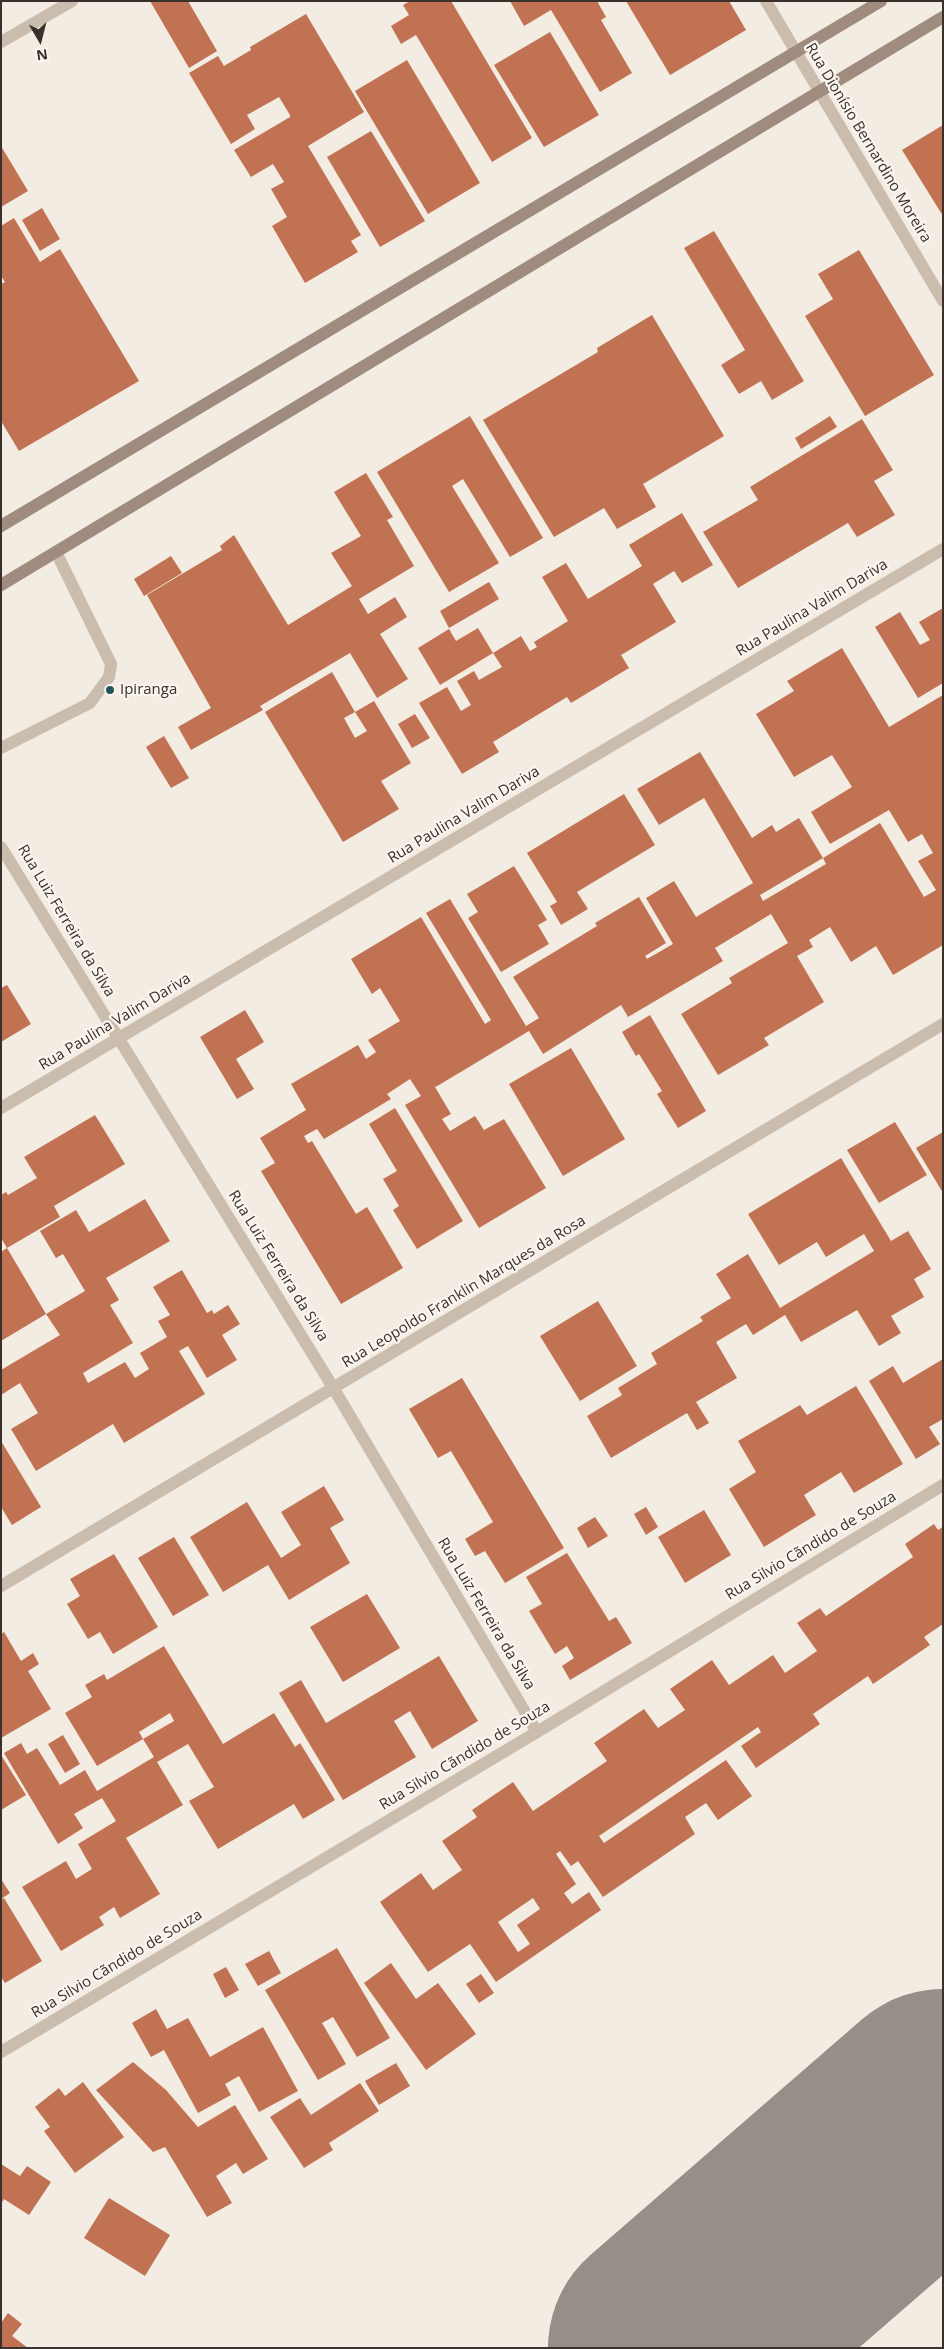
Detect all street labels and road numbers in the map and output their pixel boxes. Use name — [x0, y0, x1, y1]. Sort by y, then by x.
street label: Rua Dionísio Bernardino Moreira — [801, 40, 935, 246]
street label: Rua Paulina Valim Dariva — [733, 556, 891, 660]
street label: Rua Paulina Valim Dariva — [385, 763, 543, 867]
street label: Rua Luiz Ferreira da Silva — [13, 842, 119, 1000]
street label: Rua Paulina Valim Dariva — [36, 970, 194, 1074]
street label: Rua Luiz Ferreira da Silva — [224, 1187, 332, 1345]
street label: Rua Leopoldo Franklin Marques da Rosa — [339, 1212, 589, 1372]
street label: Rua Silvio Cãndido de Souza — [722, 1488, 900, 1604]
street label: Rua Luiz Ferreira da Silva — [433, 1535, 539, 1693]
street label: Rua Silvio Cãndido de Souza — [376, 1698, 554, 1814]
street label: Rua Silvio Cãndido de Souza — [28, 1906, 206, 2022]

